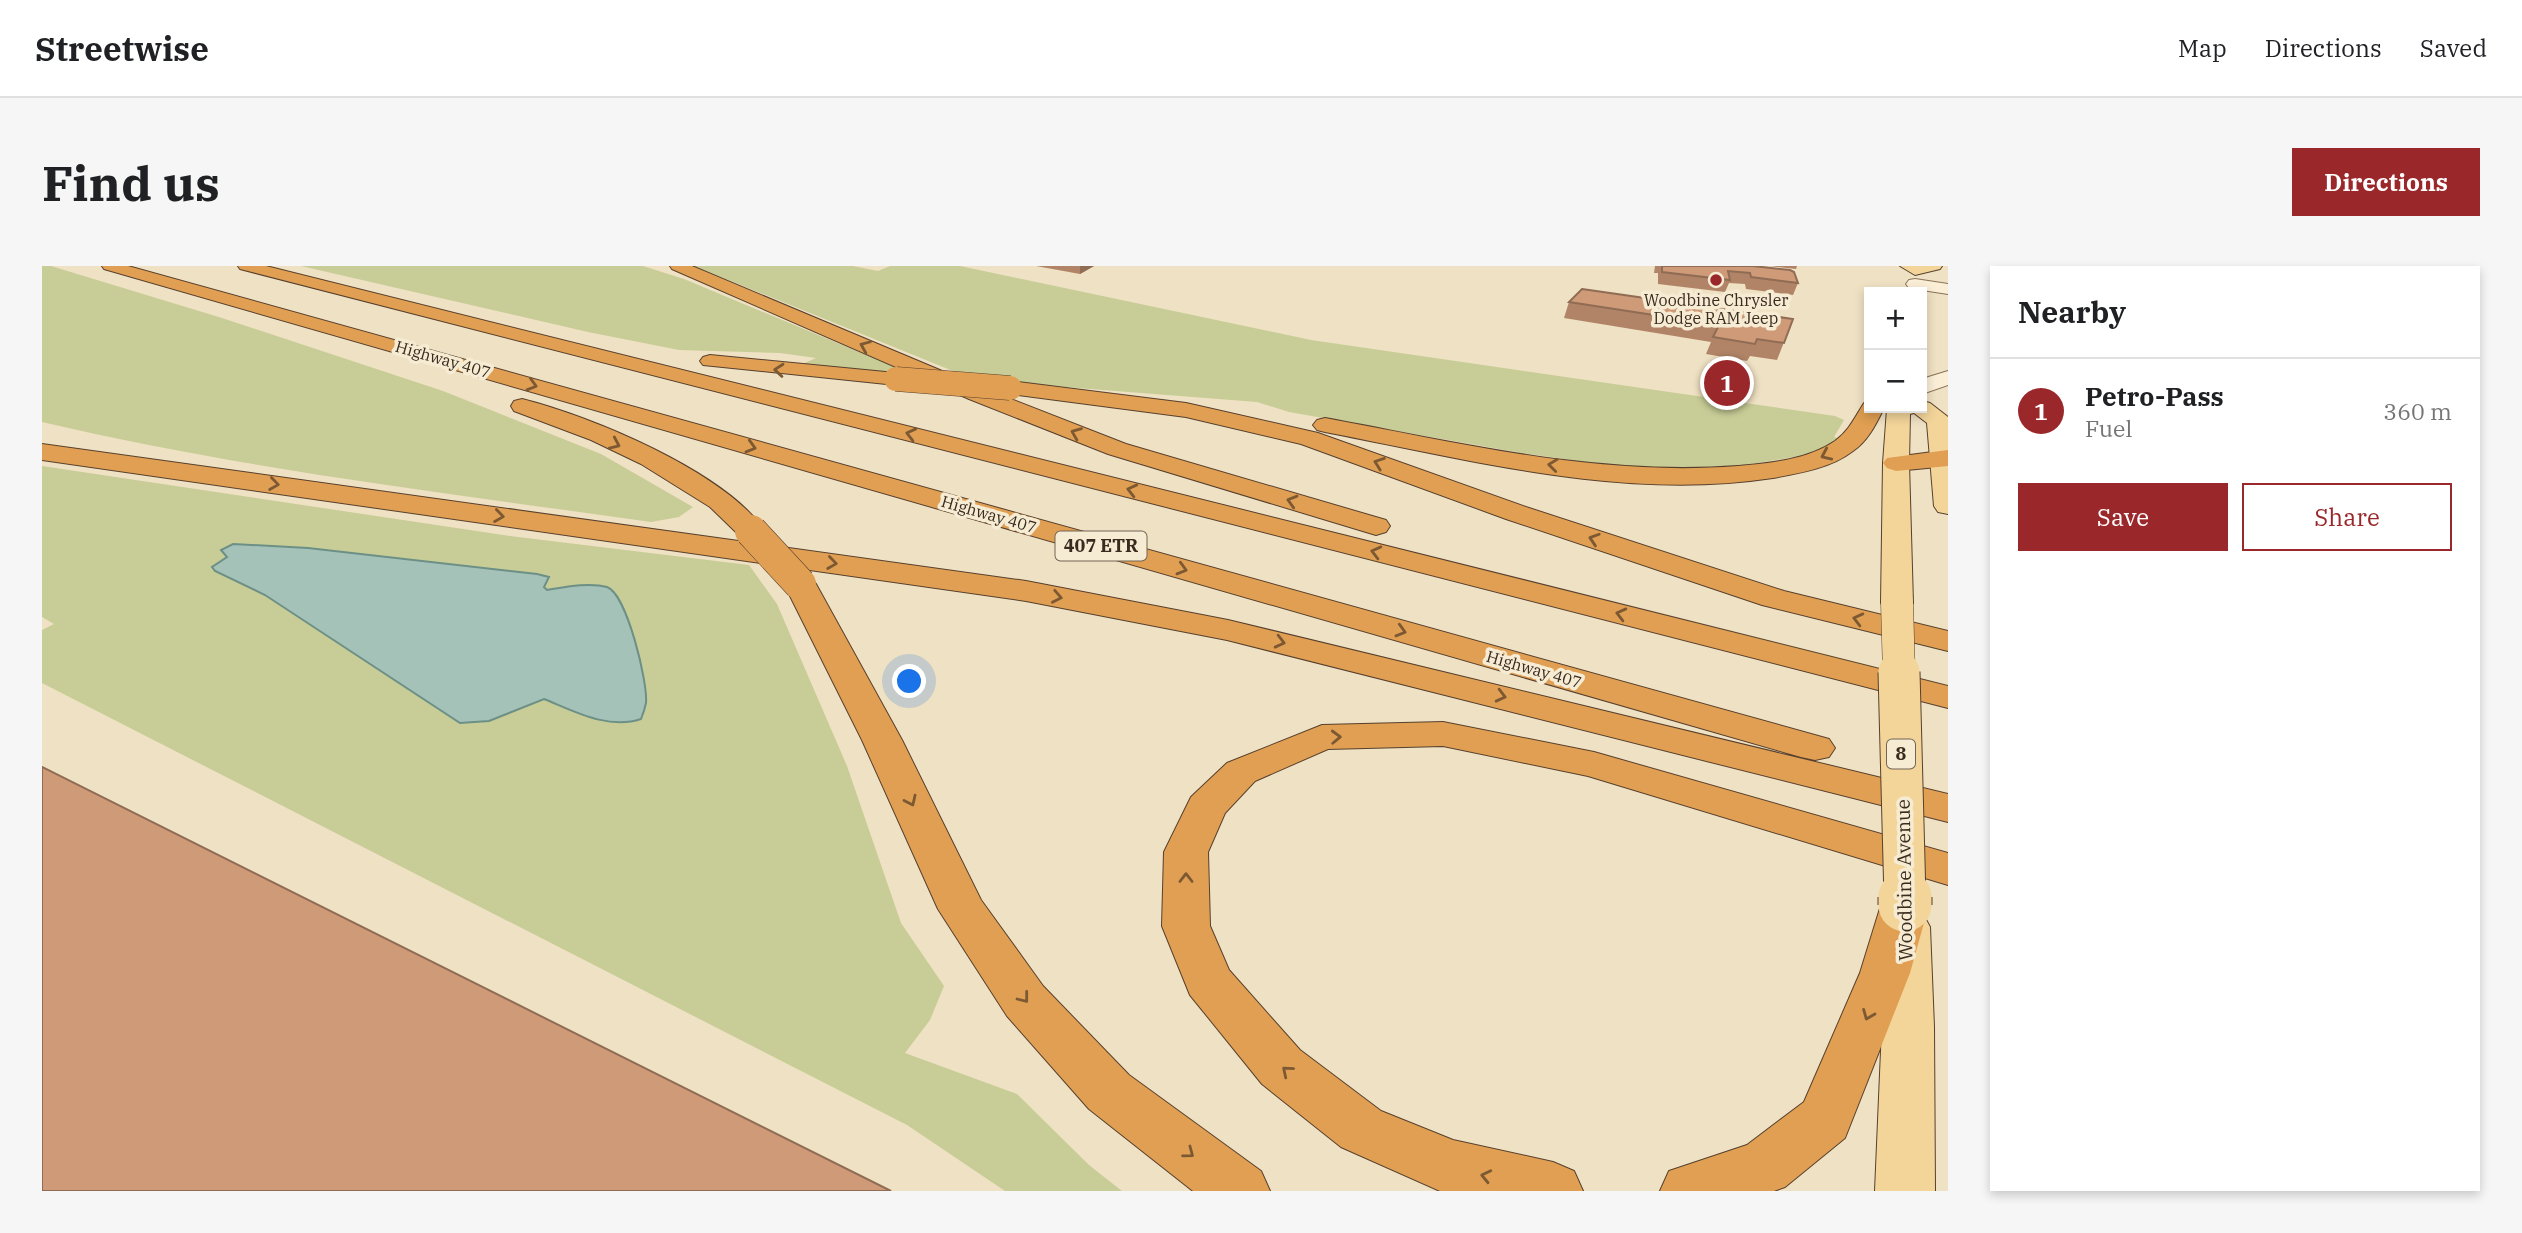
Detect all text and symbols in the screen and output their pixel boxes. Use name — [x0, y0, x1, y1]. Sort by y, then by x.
text: Streetwise — [35, 27, 209, 70]
text: Map — [2178, 32, 2227, 64]
text: Directions — [2265, 32, 2382, 64]
text: Saved — [2420, 32, 2487, 64]
button: Directions — [2292, 148, 2480, 216]
text: Find us — [42, 151, 220, 214]
marker: Woodbine Chrysler Dodge RAM Jeep — [1708, 272, 1724, 288]
map controls — [1864, 287, 1927, 413]
button: + — [1864, 287, 1927, 350]
place label: Woodbine Chrysler Dodge RAM Jeep — [1644, 290, 1788, 328]
text: Nearby — [2018, 292, 2126, 331]
street label: Highway 407 — [393, 336, 493, 382]
one-way arrow — [860, 340, 873, 354]
button: − — [1864, 350, 1927, 413]
pin: 1 — [1704, 357, 1750, 409]
one-way arrow — [774, 363, 785, 378]
one-way arrow — [526, 376, 538, 391]
text: Petro-Pass — [2085, 379, 2224, 413]
text: 1 — [2034, 396, 2048, 426]
text: 360 m — [2383, 396, 2452, 426]
text: Fuel — [2085, 413, 2132, 443]
one-way arrow — [1070, 427, 1082, 441]
one-way arrow — [906, 428, 918, 442]
one-way arrow — [608, 436, 621, 450]
one-way arrow — [745, 438, 757, 453]
one-way arrow — [1821, 447, 1833, 461]
one-way arrow — [1373, 457, 1385, 471]
one-way arrow — [1547, 458, 1559, 473]
one-way arrow — [268, 477, 280, 492]
button: Save — [2018, 483, 2228, 551]
button: Share — [2242, 483, 2452, 551]
one-way arrow — [1126, 484, 1138, 498]
street label: Highway 407 — [939, 491, 1039, 537]
one-way arrow — [1287, 495, 1299, 510]
one-way arrow — [493, 508, 505, 523]
road number: 407 ETR — [1056, 532, 1146, 560]
one-way arrow — [1588, 533, 1600, 547]
one-way arrow — [1370, 546, 1382, 560]
one-way arrow — [827, 556, 838, 571]
one-way arrow — [1176, 560, 1188, 575]
one-way arrow — [1051, 589, 1063, 604]
one-way arrow — [1615, 608, 1627, 622]
one-way arrow — [1852, 613, 1864, 627]
one-way arrow — [1395, 622, 1407, 637]
one-way arrow — [1274, 634, 1286, 648]
street label: Highway 407 — [1484, 646, 1584, 692]
your location — [892, 664, 926, 698]
one-way arrow — [1495, 688, 1507, 702]
one-way arrow — [1331, 729, 1342, 744]
road number: 8 — [1887, 740, 1915, 768]
one-way arrow — [903, 794, 917, 807]
street label: Woodbine Avenue — [1891, 799, 1917, 961]
one-way arrow — [1178, 872, 1194, 883]
one-way arrow — [1016, 990, 1029, 1003]
one-way arrow — [1862, 1009, 1876, 1021]
one-way arrow — [1283, 1067, 1295, 1080]
one-way arrow — [1182, 1144, 1194, 1157]
one-way arrow — [1480, 1169, 1492, 1184]

